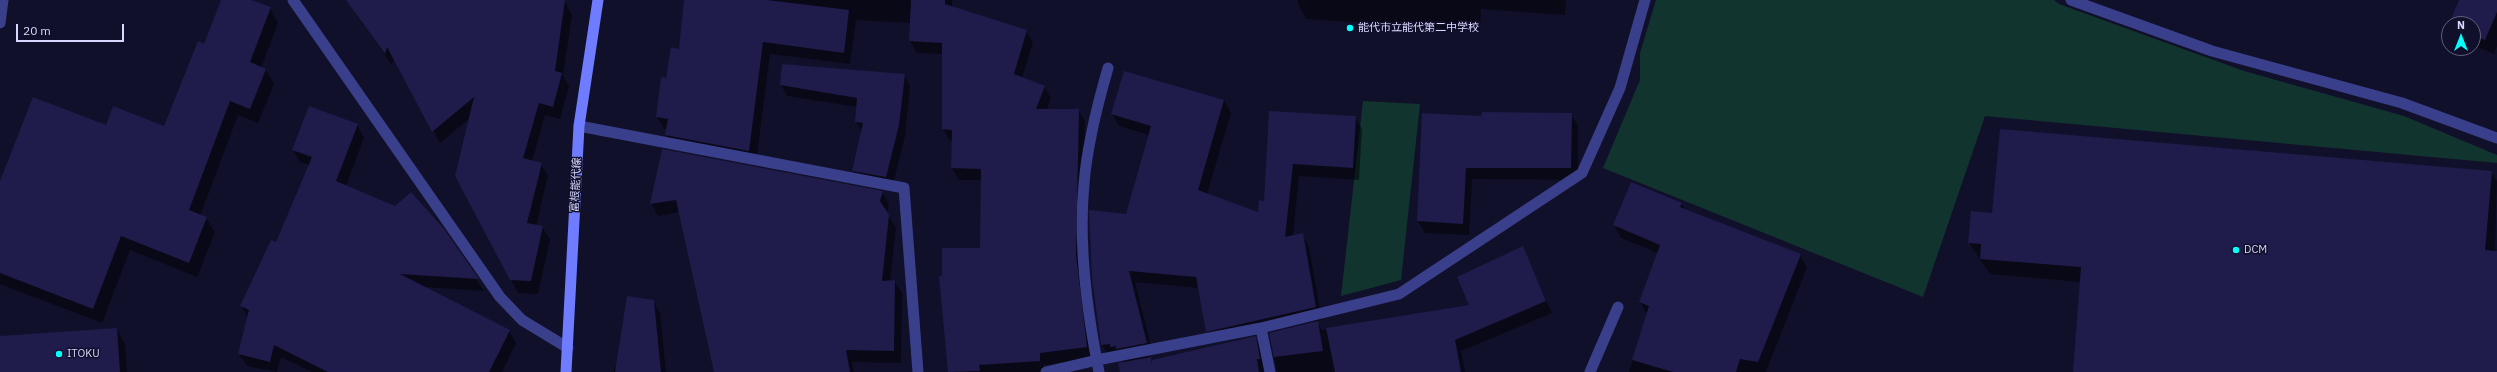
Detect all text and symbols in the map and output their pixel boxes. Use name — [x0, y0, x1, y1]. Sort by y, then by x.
scale bar — [18, 16, 126, 42]
north arrow — [2441, 16, 2481, 56]
text: N — [2457, 18, 2465, 32]
place label: 能代市立能代第二中学校 — [1358, 21, 1479, 35]
text: 20 m — [23, 23, 51, 38]
marker: 能代市立能代第二中学校 — [1345, 23, 1355, 33]
street label: 富根能代線 — [568, 157, 584, 213]
place label: DCM — [2244, 243, 2267, 257]
marker: DCM — [2231, 245, 2241, 255]
place label: ITOKU — [67, 347, 100, 361]
marker: ITOKU — [54, 349, 64, 359]

